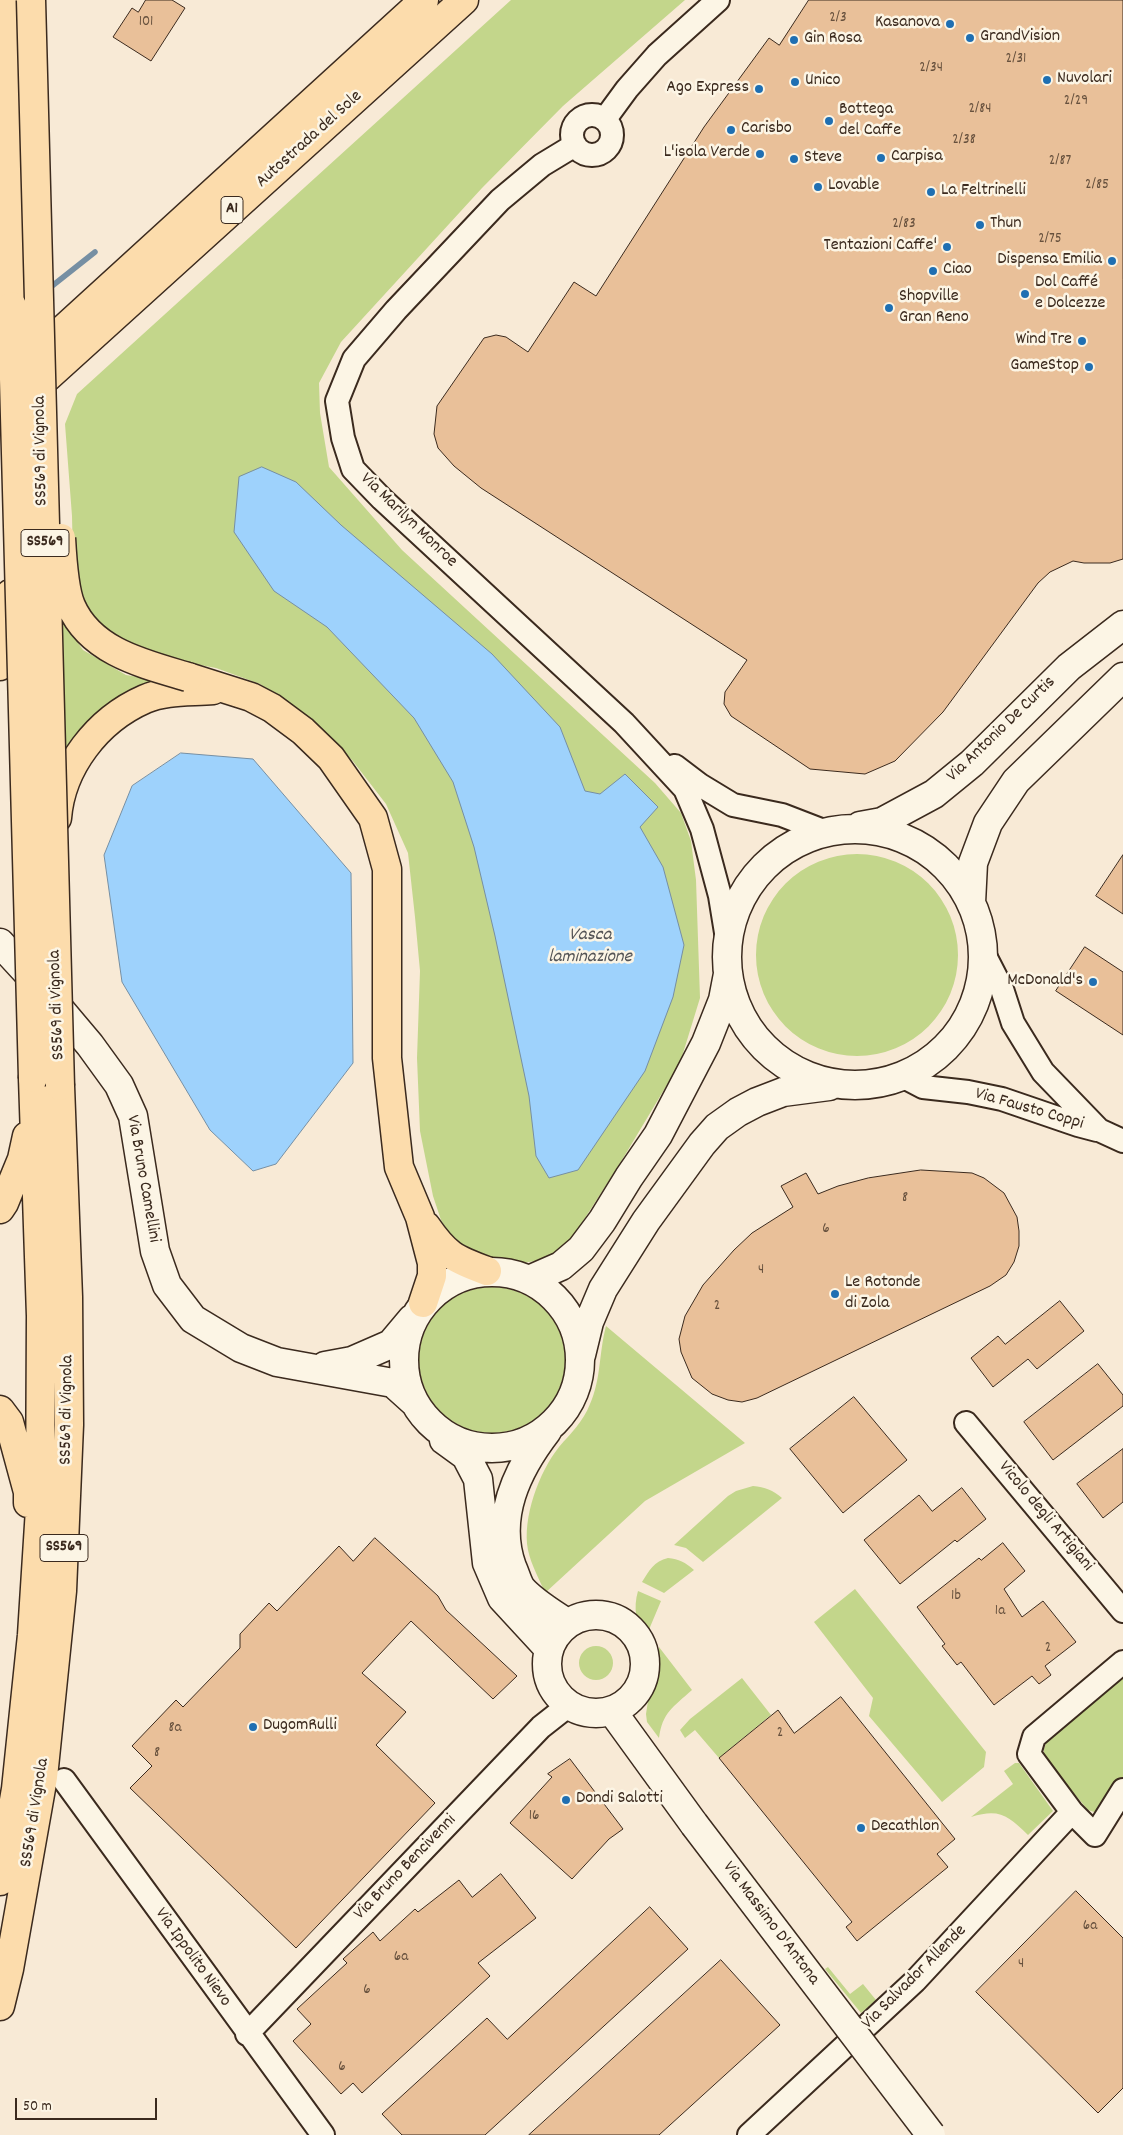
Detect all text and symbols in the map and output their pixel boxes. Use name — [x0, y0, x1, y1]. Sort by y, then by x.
house number: 2/3 — [829, 10, 847, 28]
place label: Kasanova — [875, 13, 940, 35]
house number: 101 — [139, 14, 153, 32]
marker: Kasanova — [944, 18, 956, 30]
place label: GrandVision — [980, 27, 1060, 49]
place label: Gin Rosa — [804, 29, 862, 51]
marker: GrandVision — [964, 32, 976, 44]
marker: Gin Rosa — [788, 34, 800, 46]
house number: 2/31 — [1006, 51, 1026, 69]
house number: 2/34 — [919, 60, 943, 78]
place label: Nuvolari — [1057, 69, 1112, 91]
place label: Unico — [805, 71, 841, 93]
marker: Nuvolari — [1041, 74, 1053, 86]
marker: Unico — [789, 76, 801, 88]
place label: Ago Express — [666, 78, 749, 100]
marker: Ago Express — [753, 83, 765, 95]
street label: Autostrada del Sole — [252, 87, 368, 193]
house number: 2/29 — [1064, 93, 1088, 111]
place label: Bottega del Caffe — [839, 100, 901, 142]
house number: 2/84 — [968, 101, 992, 119]
marker: Bottega del Caffe — [823, 115, 835, 127]
place label: Carisbo — [741, 119, 792, 141]
marker: Carisbo — [725, 124, 737, 136]
house number: 2/38 — [952, 132, 976, 150]
place label: L'isola Verde — [664, 143, 750, 165]
place label: Carpisa — [891, 147, 943, 169]
marker: L'isola Verde — [754, 148, 766, 160]
place label: Steve — [804, 148, 842, 170]
marker: Carpisa — [875, 152, 887, 164]
marker: Steve — [788, 153, 800, 165]
house number: 2/87 — [1049, 153, 1071, 171]
place label: Lovable — [828, 176, 879, 198]
house number: 2/85 — [1085, 177, 1109, 195]
marker: Lovable — [812, 181, 824, 193]
place label: La Feltrinelli — [941, 181, 1026, 203]
marker: La Feltrinelli — [925, 186, 937, 198]
road number: A1 — [221, 196, 243, 224]
place label: Thun — [990, 214, 1022, 236]
house number: 2/83 — [892, 216, 916, 234]
marker: Thun — [974, 219, 986, 231]
house number: 2/75 — [1038, 231, 1062, 249]
place label: Tentazioni Caffe' — [824, 236, 937, 258]
marker: Tentazioni Caffe' — [941, 241, 953, 253]
place label: Dispensa Emilia — [997, 250, 1102, 272]
marker: Dispensa Emilia — [1106, 255, 1118, 267]
place label: Ciao — [943, 260, 972, 282]
marker: Ciao — [927, 265, 939, 277]
place label: Dol Caffé e Dolcezze — [1035, 273, 1105, 316]
place label: Shopville Gran Reno — [899, 287, 969, 330]
marker: Dol Caffé e Dolcezze — [1019, 288, 1031, 300]
marker: Shopville Gran Reno — [883, 302, 895, 314]
place label: Wind Tre — [1016, 330, 1072, 352]
marker: Wind Tre — [1076, 335, 1088, 347]
place label: GameStop — [1010, 356, 1079, 378]
marker: GameStop — [1083, 361, 1095, 373]
street label: SS569 di Vignola — [30, 396, 54, 506]
street label: Via Marilyn Monroe — [355, 469, 461, 573]
road number: SS569 — [21, 530, 69, 556]
street label: Via Antonio De Curtis — [943, 672, 1061, 788]
water label: Vasca laminazione — [548, 925, 632, 969]
street label: SS569 di Vignola — [45, 950, 71, 1060]
place label: McDonald's — [1007, 971, 1083, 993]
marker: McDonald's — [1087, 976, 1099, 988]
street label: Via Fausto Coppi — [972, 1084, 1086, 1136]
street label: Via Bruno Camellini — [120, 1114, 164, 1244]
house number: 8 — [902, 1190, 908, 1208]
house number: 6 — [822, 1221, 830, 1239]
house number: 4 — [758, 1262, 764, 1280]
place label: Le Rotonde di Zola — [845, 1273, 921, 1316]
marker: Le Rotonde di Zola — [829, 1288, 841, 1300]
house number: 2 — [714, 1298, 720, 1316]
street label: SS569 di Vignola — [56, 1355, 80, 1465]
street label: Vicolo degli Artigiani — [993, 1457, 1097, 1577]
road number: SS569 — [40, 1535, 88, 1562]
house number: 1b — [951, 1588, 961, 1606]
house number: 1a — [995, 1603, 1005, 1621]
house number: 2 — [1045, 1640, 1051, 1658]
place label: DugomRulli — [263, 1716, 337, 1738]
house number: 8a — [168, 1720, 182, 1738]
marker: DugomRulli — [247, 1721, 259, 1733]
house number: 2 — [777, 1725, 783, 1743]
house number: 8 — [154, 1745, 160, 1763]
street label: SS569 di Vignola — [17, 1757, 55, 1869]
place label: Dondi Salotti — [576, 1789, 663, 1811]
marker: Dondi Salotti — [560, 1794, 572, 1806]
house number: 16 — [529, 1808, 539, 1826]
street label: Via Bruno Bencivenni — [350, 1811, 462, 1925]
place label: Decathlon — [871, 1817, 939, 1839]
marker: Decathlon — [855, 1822, 867, 1834]
street label: Via Massimo D'Antona — [717, 1858, 823, 1990]
street label: Via Ippolito Nievo — [149, 1904, 235, 2012]
house number: 6a — [1083, 1918, 1097, 1936]
street label: Via Salvador Allende — [858, 1921, 972, 2035]
house number: 6a — [394, 1949, 408, 1967]
house number: 4 — [1018, 1956, 1024, 1974]
house number: 6 — [363, 1982, 371, 2000]
house number: 6 — [338, 2059, 346, 2077]
scale bar — [18, 2088, 160, 2120]
text: 50 m — [23, 2096, 52, 2118]

